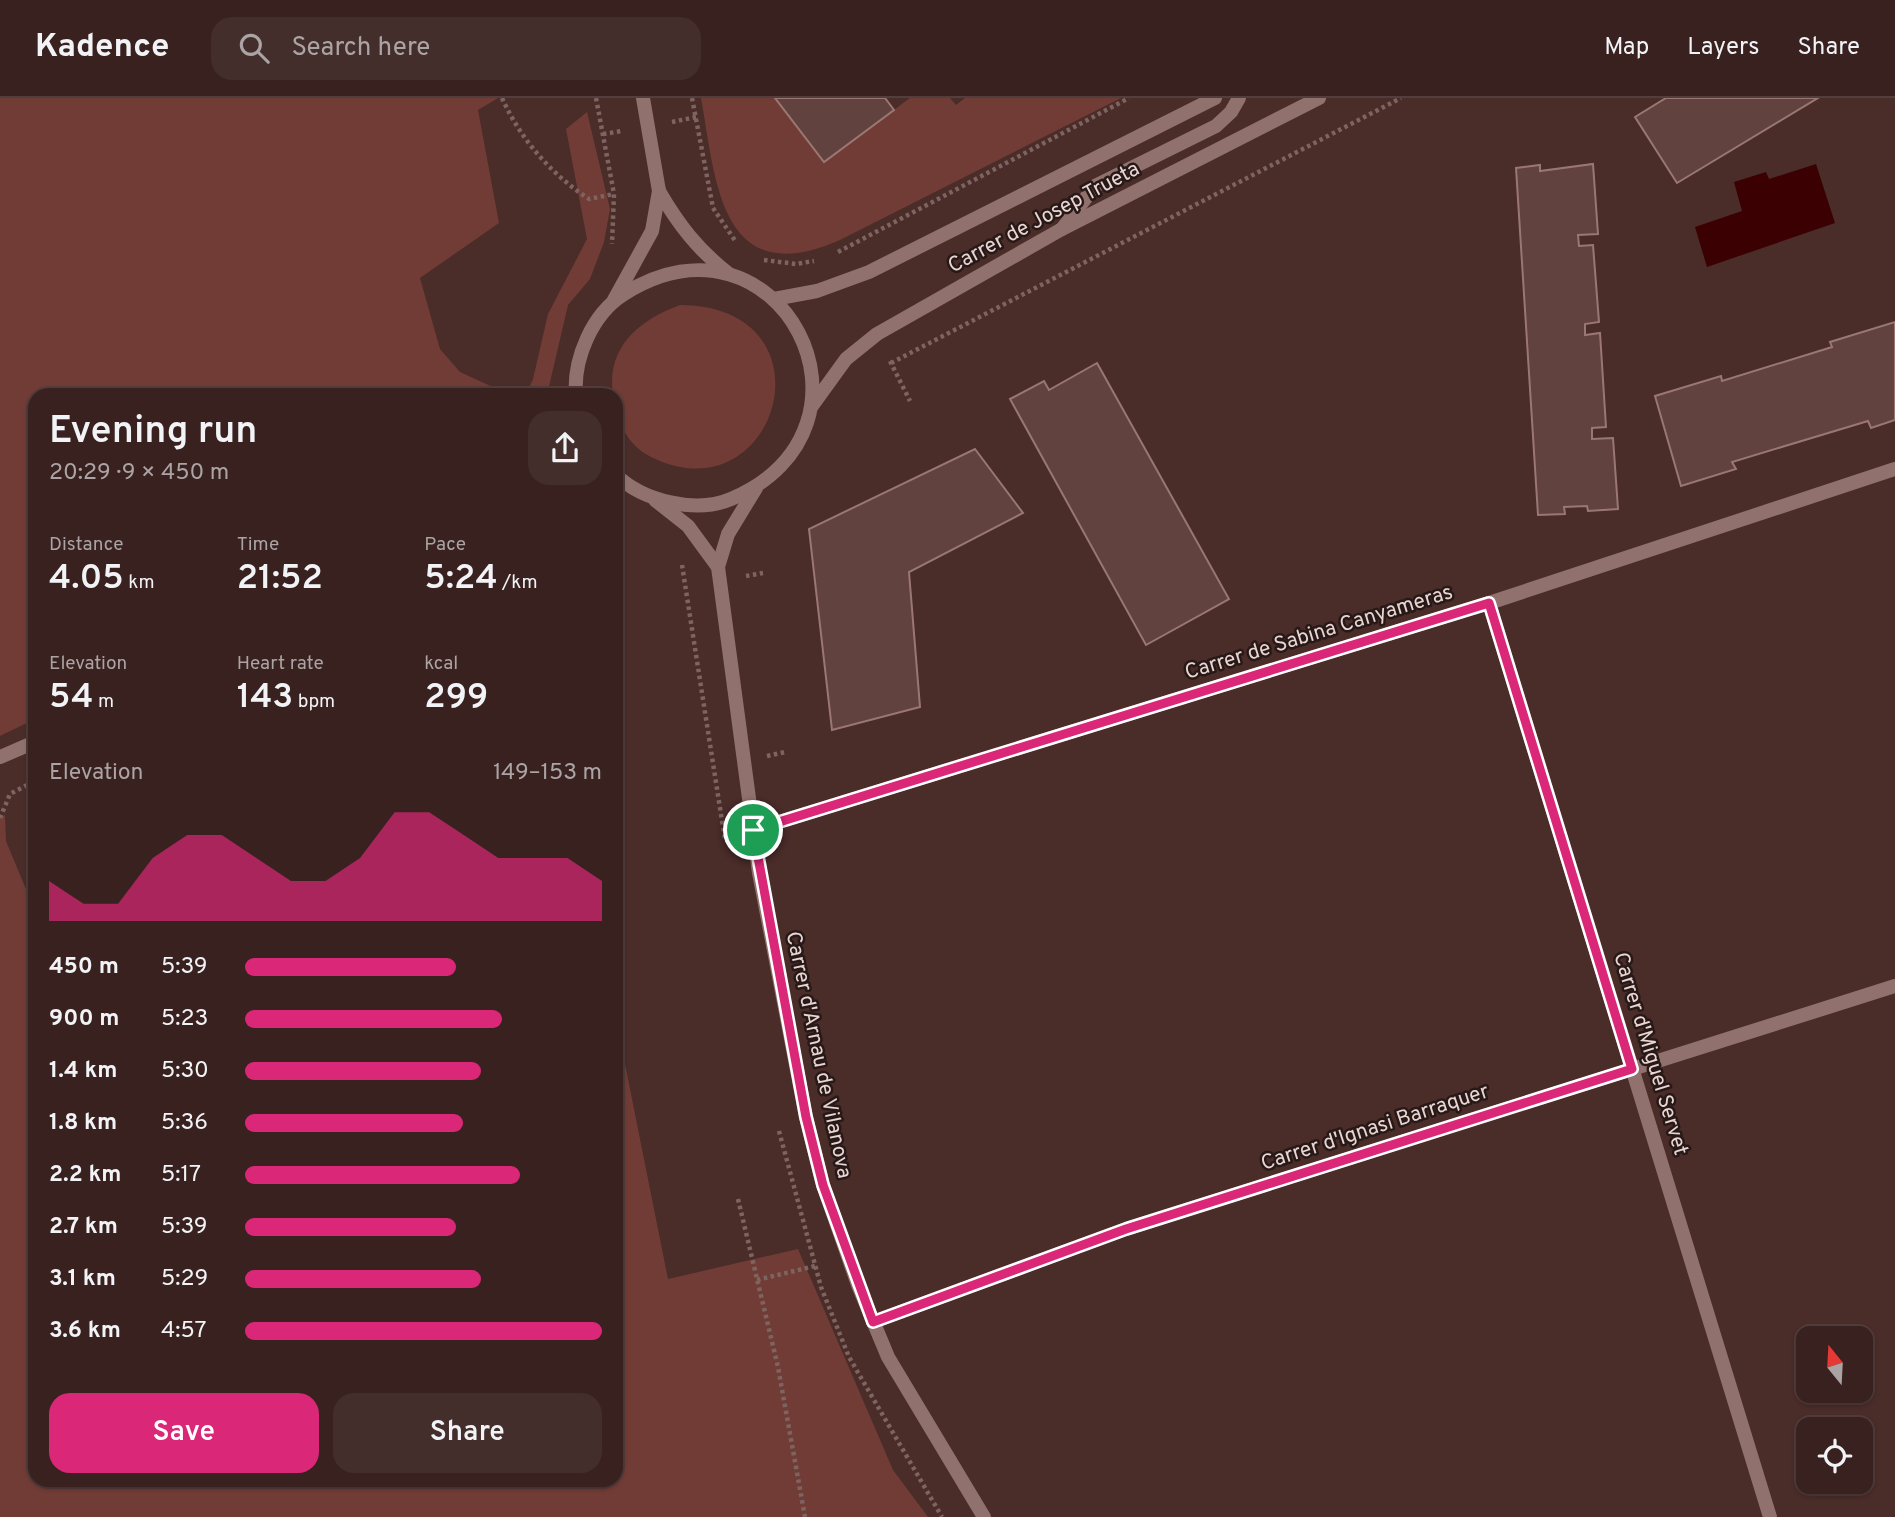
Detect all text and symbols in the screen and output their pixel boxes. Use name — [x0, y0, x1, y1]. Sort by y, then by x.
search box — [211, 17, 701, 80]
text: Kadence — [35, 27, 169, 69]
icon: search — [235, 29, 273, 67]
text: Search here — [291, 32, 430, 65]
text: Map — [1604, 33, 1649, 63]
text: Layers — [1687, 33, 1759, 63]
text: Share — [1797, 33, 1860, 63]
street label: Carrer de Josep Trueta — [943, 156, 1145, 280]
text: Evening run — [49, 408, 257, 457]
button: share — [528, 411, 602, 485]
text: 20:29 · 9 × 450 m — [49, 459, 229, 488]
text: Distance — [49, 533, 124, 557]
text: Time — [237, 533, 279, 557]
text: Pace — [424, 533, 466, 557]
text: 4.05 — [49, 557, 124, 601]
text: 21:52 — [237, 557, 323, 601]
text: 5:24 — [424, 557, 498, 601]
text: km — [124, 571, 155, 595]
text: /km — [498, 571, 538, 595]
street label: Carrer de Sabina Canyameras — [1182, 579, 1456, 687]
text: Elevation — [49, 652, 127, 676]
text: Heart rate — [237, 652, 324, 676]
text: kcal — [424, 652, 458, 676]
text: 54 — [49, 676, 93, 720]
text: 143 — [237, 676, 293, 720]
text: 299 — [424, 676, 488, 720]
text: m — [93, 690, 114, 714]
text: bpm — [293, 690, 335, 714]
text: Elevation — [49, 759, 144, 788]
text: 149–153 m — [493, 759, 602, 788]
pin — [723, 800, 783, 860]
icon: arrive — [734, 811, 772, 849]
street label: Carrer d'Arnau de Vilanova — [779, 929, 857, 1181]
street label: Carrer d'Miguel Servet — [1606, 949, 1694, 1159]
text: 450 m — [49, 953, 119, 982]
text: 5:39 — [161, 953, 208, 982]
text: 900 m — [49, 1005, 119, 1034]
text: 5:23 — [161, 1005, 208, 1034]
text: 1.4 km — [49, 1057, 117, 1086]
text: 5:30 — [161, 1057, 209, 1086]
street label: Carrer d'Ignasi Barraquer — [1258, 1078, 1492, 1178]
text: 1.8 km — [49, 1109, 117, 1138]
text: 5:36 — [161, 1109, 208, 1138]
text: 2.2 km — [49, 1161, 122, 1190]
text: 5:17 — [161, 1161, 201, 1190]
text: 2.7 km — [49, 1213, 118, 1242]
text: 5:39 — [161, 1213, 208, 1242]
text: 3.1 km — [49, 1265, 116, 1294]
text: 5:29 — [161, 1265, 208, 1294]
text: 3.6 km — [49, 1317, 121, 1346]
text: 4:57 — [161, 1317, 207, 1346]
north arrow — [1796, 1326, 1872, 1404]
map controls — [1796, 1326, 1873, 1494]
button: Save — [49, 1393, 319, 1473]
button: Share — [333, 1393, 602, 1473]
button: locate — [1796, 1417, 1873, 1494]

